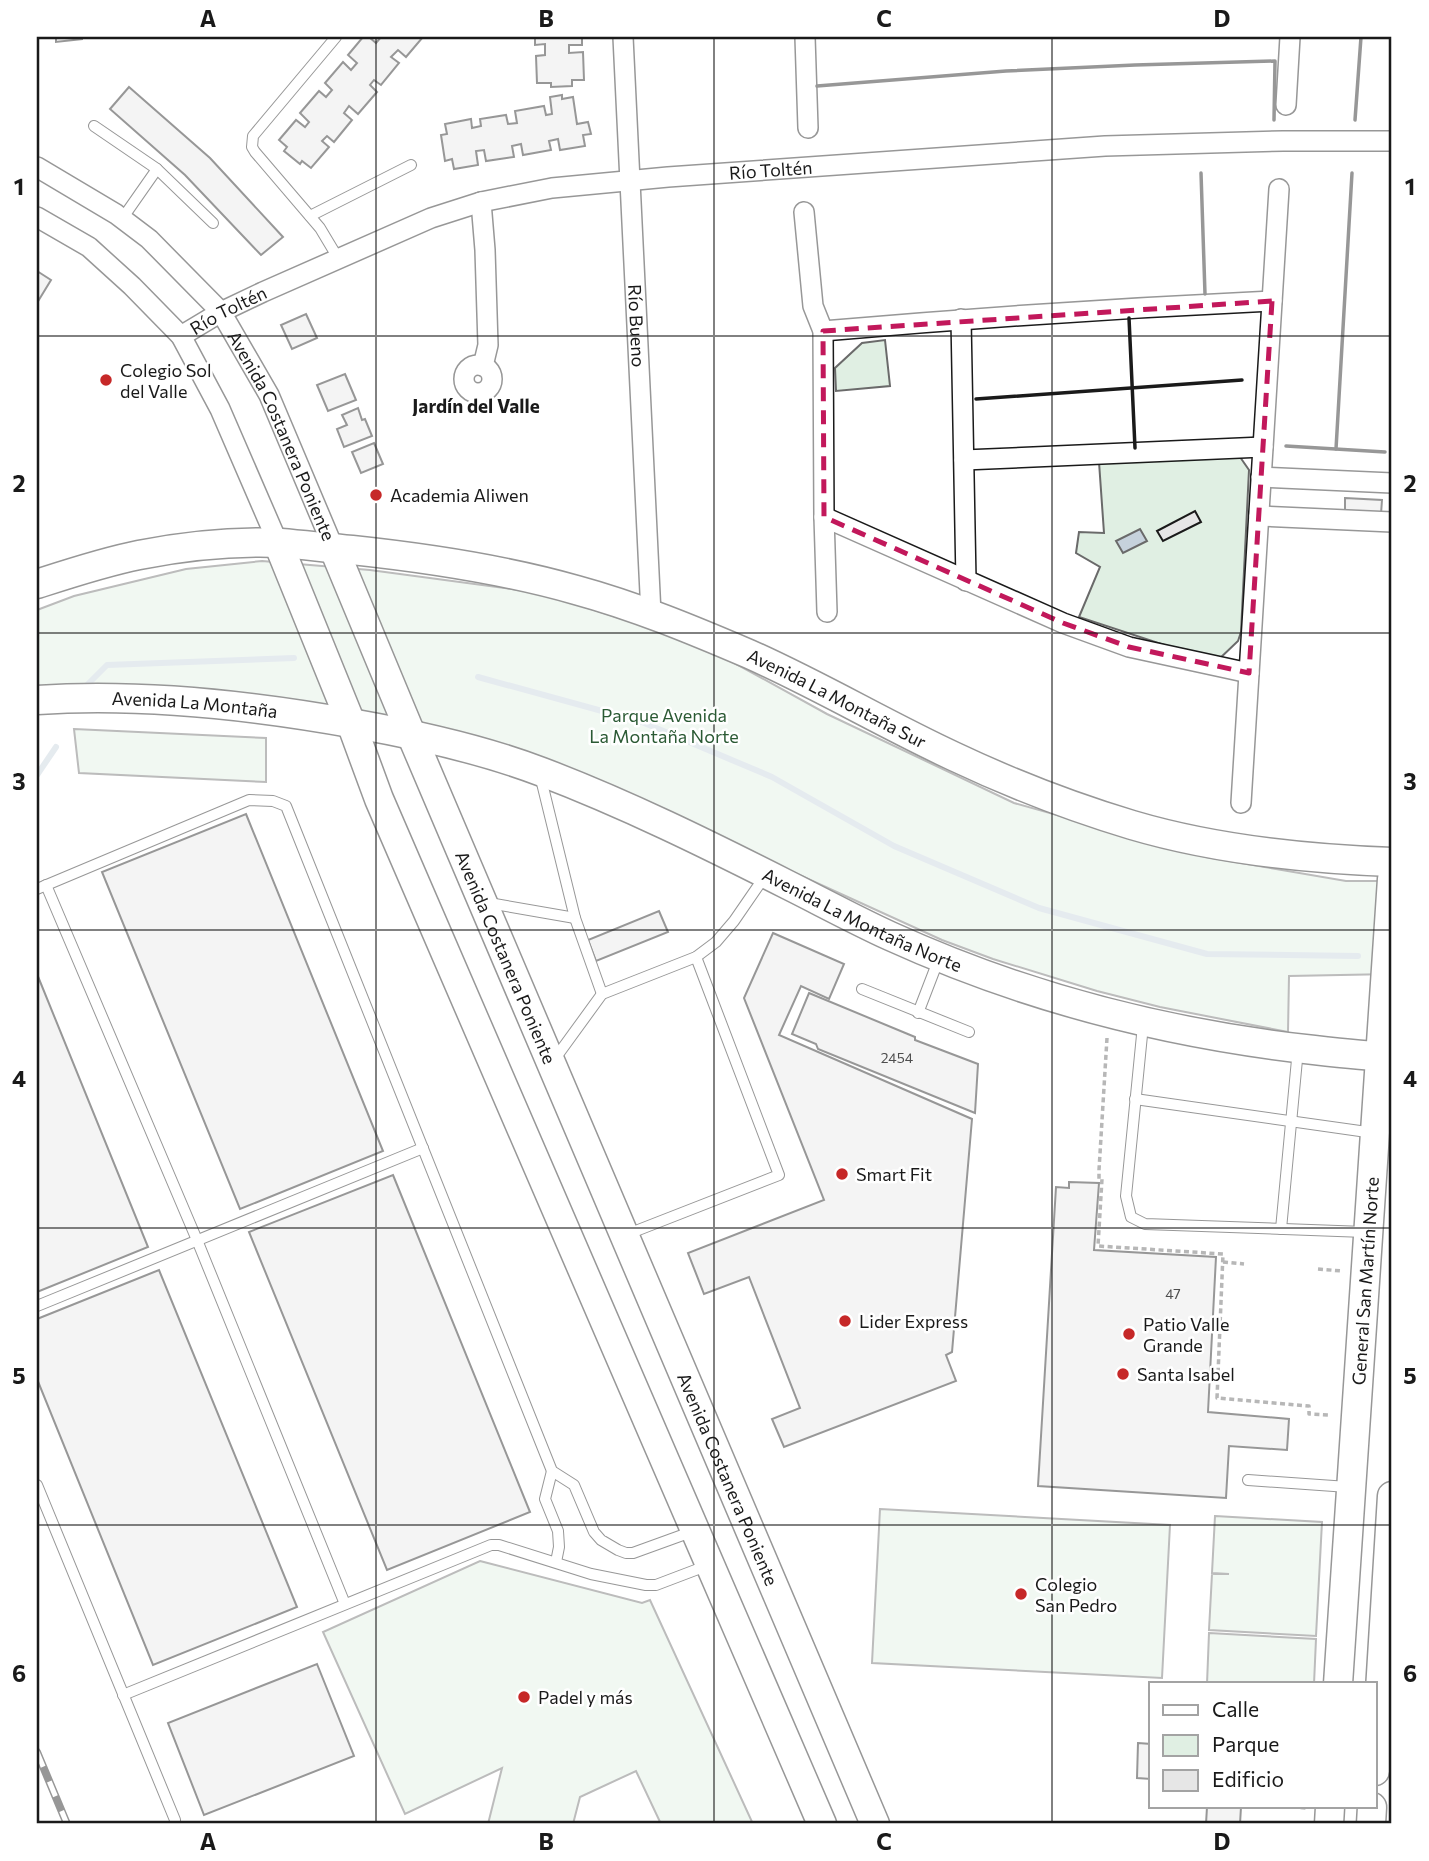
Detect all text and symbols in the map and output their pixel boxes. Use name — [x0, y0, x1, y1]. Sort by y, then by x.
text: A — [200, 4, 217, 32]
text: B — [538, 4, 554, 32]
text: C — [876, 4, 892, 32]
text: D — [1214, 4, 1231, 32]
street label: Río Toltén — [728, 156, 813, 184]
text: 1 — [14, 172, 24, 200]
text: 1 — [1405, 172, 1415, 200]
street label: Río Toltén — [186, 281, 270, 339]
street label: Río Bueno — [624, 284, 650, 368]
street label: Avenida Costanera Poniente — [223, 327, 340, 544]
place label: Colegio Sol del Valle — [120, 359, 212, 402]
marker: Colegio Sol del Valle — [98, 372, 114, 388]
district label: Jardín del Valle — [412, 394, 540, 417]
text: 2 — [12, 469, 26, 497]
text: 2 — [1403, 469, 1417, 497]
place label: Academia Aliwen — [390, 484, 529, 506]
marker: Academia Aliwen — [368, 487, 384, 503]
street label: Avenida La Montaña Sur — [744, 644, 930, 752]
street label: Avenida La Montaña — [112, 687, 279, 722]
park label: Parque Avenida La Montaña Norte — [589, 704, 739, 747]
text: 3 — [12, 767, 26, 795]
text: 3 — [1403, 767, 1417, 795]
street label: Avenida Costanera Poniente — [451, 847, 561, 1067]
street label: Avenida La Montaña Norte — [759, 863, 965, 976]
house number: 2454 — [881, 1049, 914, 1066]
text: 4 — [12, 1064, 26, 1092]
text: 4 — [1403, 1064, 1417, 1092]
place label: Smart Fit — [856, 1163, 932, 1185]
marker: Smart Fit — [834, 1166, 850, 1182]
street label: General San Martín Norte — [1347, 1176, 1383, 1386]
house number: 47 — [1165, 1285, 1181, 1302]
place label: Lider Express — [859, 1310, 968, 1332]
marker: Lider Express — [837, 1313, 853, 1329]
place label: Patio Valle Grande — [1143, 1313, 1229, 1356]
marker: Patio Valle Grande — [1121, 1326, 1137, 1342]
text: 5 — [12, 1361, 26, 1389]
text: 5 — [1403, 1361, 1417, 1389]
place label: Santa Isabel — [1137, 1363, 1235, 1385]
marker: Santa Isabel — [1115, 1366, 1131, 1382]
street label: Avenida Costanera Poniente — [673, 1369, 783, 1589]
place label: Colegio San Pedro — [1035, 1573, 1117, 1616]
marker: Colegio San Pedro — [1013, 1586, 1029, 1602]
text: 6 — [12, 1659, 26, 1687]
text: 6 — [1403, 1659, 1417, 1687]
legend — [1149, 1682, 1376, 1808]
place label: Padel y más — [538, 1686, 633, 1708]
marker: Padel y más — [516, 1689, 532, 1705]
text: Calle — [1212, 1696, 1259, 1721]
text: Parque — [1212, 1731, 1279, 1756]
text: Edificio — [1212, 1766, 1284, 1791]
text: A — [200, 1827, 217, 1855]
text: B — [538, 1827, 554, 1855]
text: C — [876, 1827, 892, 1855]
text: D — [1214, 1827, 1231, 1855]

